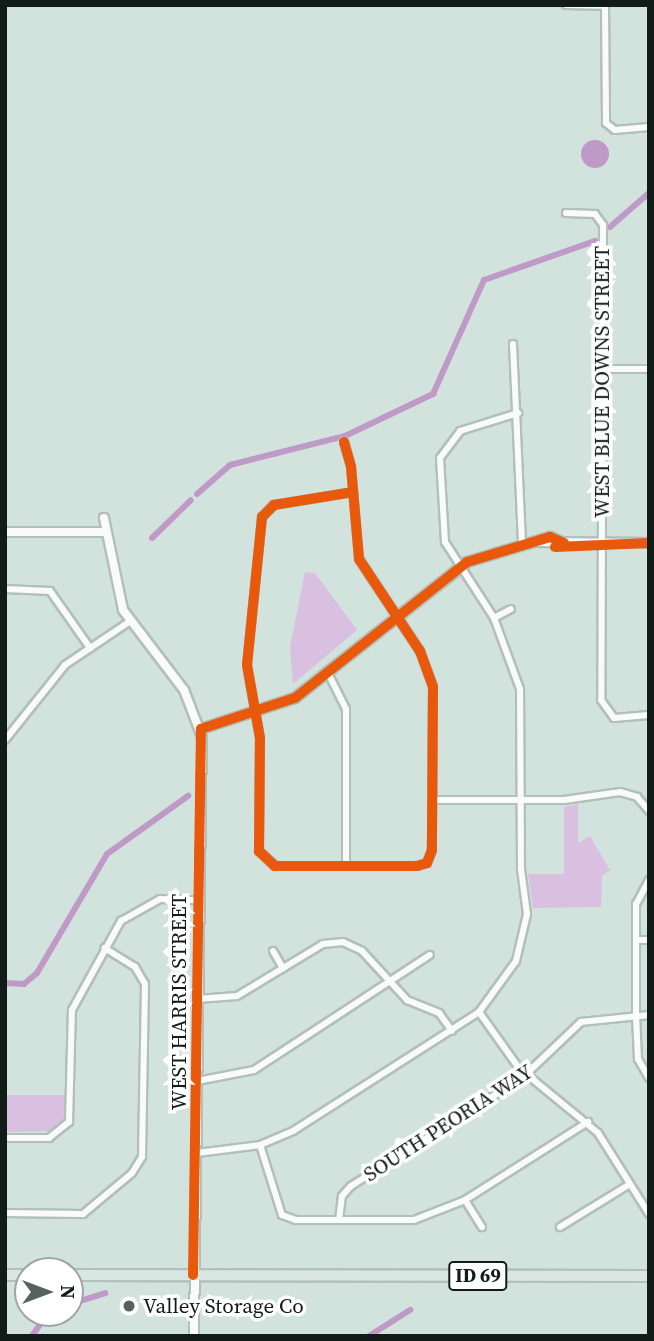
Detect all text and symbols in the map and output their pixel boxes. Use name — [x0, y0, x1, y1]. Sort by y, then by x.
street label: WEST BLUE DOWNS STREET — [589, 246, 615, 518]
street label: WEST HARRIS STREET — [166, 894, 192, 1110]
street label: SOUTH PEORIA WAY — [359, 1059, 537, 1187]
north arrow — [14, 1257, 84, 1327]
road number: ID 69 — [448, 1260, 508, 1292]
text: N — [55, 1285, 81, 1299]
place label: Valley Storage Co — [143, 1293, 304, 1319]
marker: Valley Storage Co — [121, 1298, 137, 1314]

